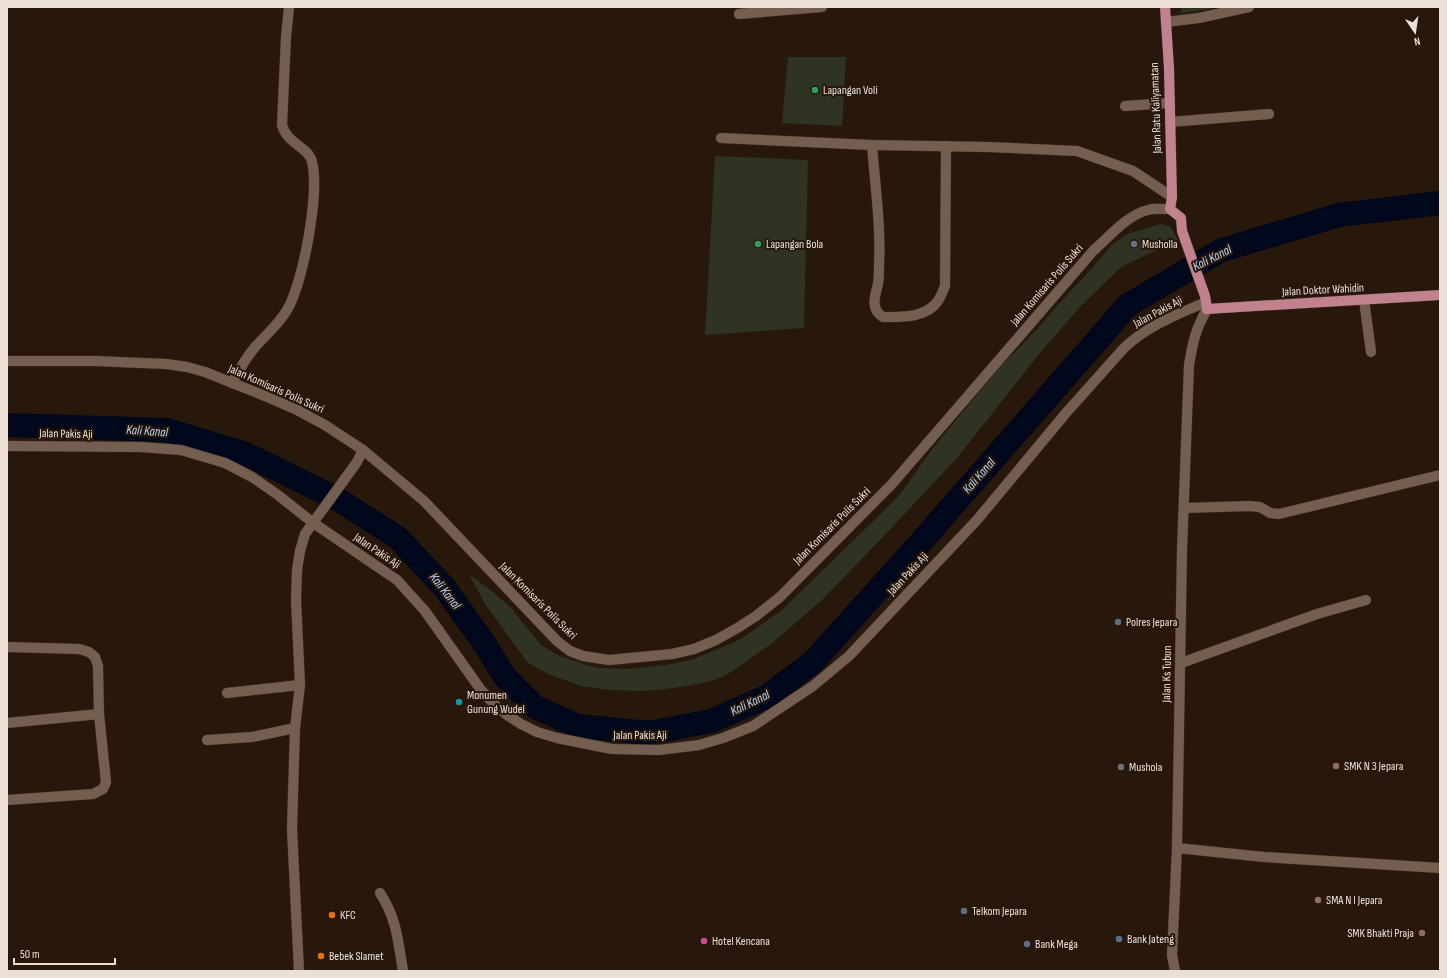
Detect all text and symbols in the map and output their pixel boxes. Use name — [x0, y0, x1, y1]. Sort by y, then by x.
north arrow — [1395, 12, 1435, 52]
text: N — [1413, 34, 1421, 48]
street label: Jalan Ratu Kaliyamatan — [1147, 62, 1165, 155]
place label: Lapangan Voli — [823, 83, 878, 98]
marker: Lapangan Voli — [810, 85, 820, 95]
place label: Lapangan Bola — [766, 237, 824, 252]
place label: Musholla — [1142, 237, 1178, 252]
marker: Lapangan Bola — [753, 239, 763, 249]
marker: Musholla — [1129, 239, 1139, 249]
street label: Jalan Komisaris Polis Sukri — [1007, 241, 1087, 330]
water label: Kali Kanal — [1190, 241, 1235, 275]
street label: Jalan Doktor Wahidin — [1281, 280, 1364, 300]
street label: Jalan Pakis Aji — [1130, 293, 1185, 332]
street label: Jalan Komisaris Polis Sukri — [225, 361, 326, 417]
water label: Kali Kanal — [126, 422, 169, 440]
street label: Jalan Pakis Aji — [38, 426, 93, 442]
water label: Kali Kanal — [959, 455, 999, 497]
street label: Jalan Komisaris Polis Sukri — [789, 484, 874, 569]
street label: Jalan Pakis Aji — [350, 529, 403, 572]
street label: Jalan Pakis Aji — [884, 549, 932, 599]
street label: Jalan Komisaris Polis Sukri — [495, 558, 580, 643]
water label: Kali Kanal — [426, 570, 465, 613]
place label: Polres Jepara — [1126, 615, 1178, 630]
marker: Polres Jepara — [1113, 617, 1123, 627]
street label: Jalan Ks Tubun — [1159, 646, 1175, 703]
water label: Kali Kanal — [728, 686, 773, 719]
place label: Monumen Gunung Wudel — [467, 688, 525, 717]
marker: Monumen Gunung Wudel — [454, 697, 464, 707]
street label: Jalan Pakis Aji — [612, 728, 667, 743]
place label: SMK N 3 Jepara — [1344, 759, 1404, 774]
place label: Mushola — [1129, 760, 1163, 775]
marker: SMK N 3 Jepara — [1331, 761, 1341, 771]
marker: Mushola — [1116, 762, 1126, 772]
place label: SMA N I Jepara — [1326, 893, 1383, 908]
marker: SMA N I Jepara — [1313, 895, 1323, 905]
place label: Telkom Jepara — [972, 904, 1027, 919]
marker: Telkom Jepara — [959, 906, 969, 916]
place label: KFC — [340, 908, 356, 923]
marker: KFC — [327, 910, 337, 920]
place label: SMK Bhakti Praja — [1347, 926, 1414, 941]
marker: SMK Bhakti Praja — [1417, 928, 1427, 938]
place label: Bank Jateng — [1127, 932, 1174, 947]
place label: Hotel Kencana — [712, 934, 770, 949]
marker: Bank Jateng — [1114, 934, 1124, 944]
marker: Hotel Kencana — [699, 936, 709, 946]
place label: Bank Mega — [1035, 937, 1078, 952]
marker: Bank Mega — [1022, 939, 1032, 949]
scale bar — [14, 940, 115, 966]
text: 50 m — [20, 947, 40, 962]
place label: Bebek Slamet — [329, 949, 384, 964]
marker: Bebek Slamet — [316, 951, 326, 961]

